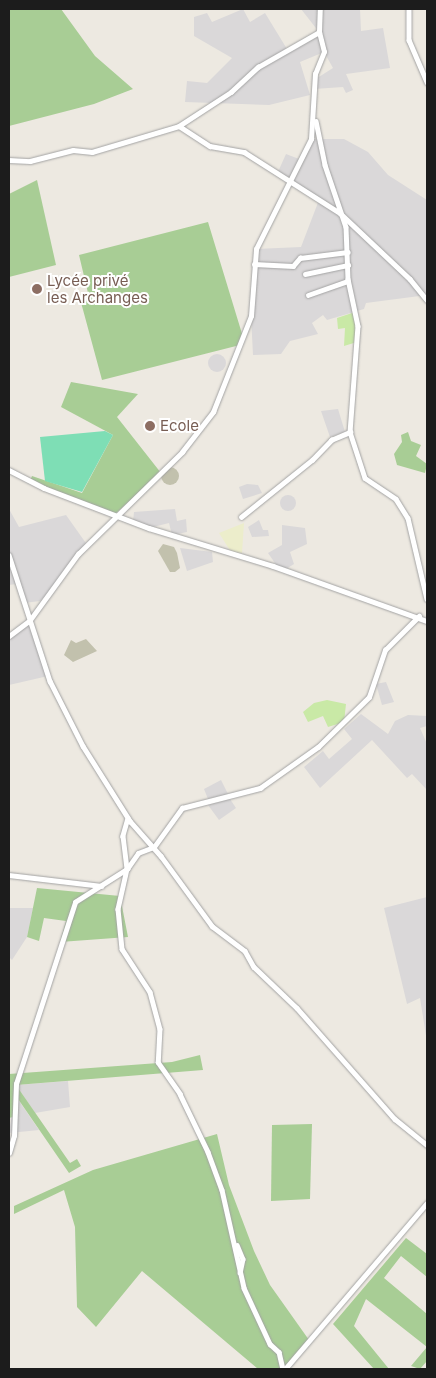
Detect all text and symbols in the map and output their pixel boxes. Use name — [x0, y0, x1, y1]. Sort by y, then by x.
place label: Lycée privé les Archanges — [47, 271, 148, 306]
marker: Lycée privé les Archanges — [31, 283, 43, 295]
place label: Ecole — [160, 417, 199, 435]
marker: Ecole — [144, 420, 156, 432]

